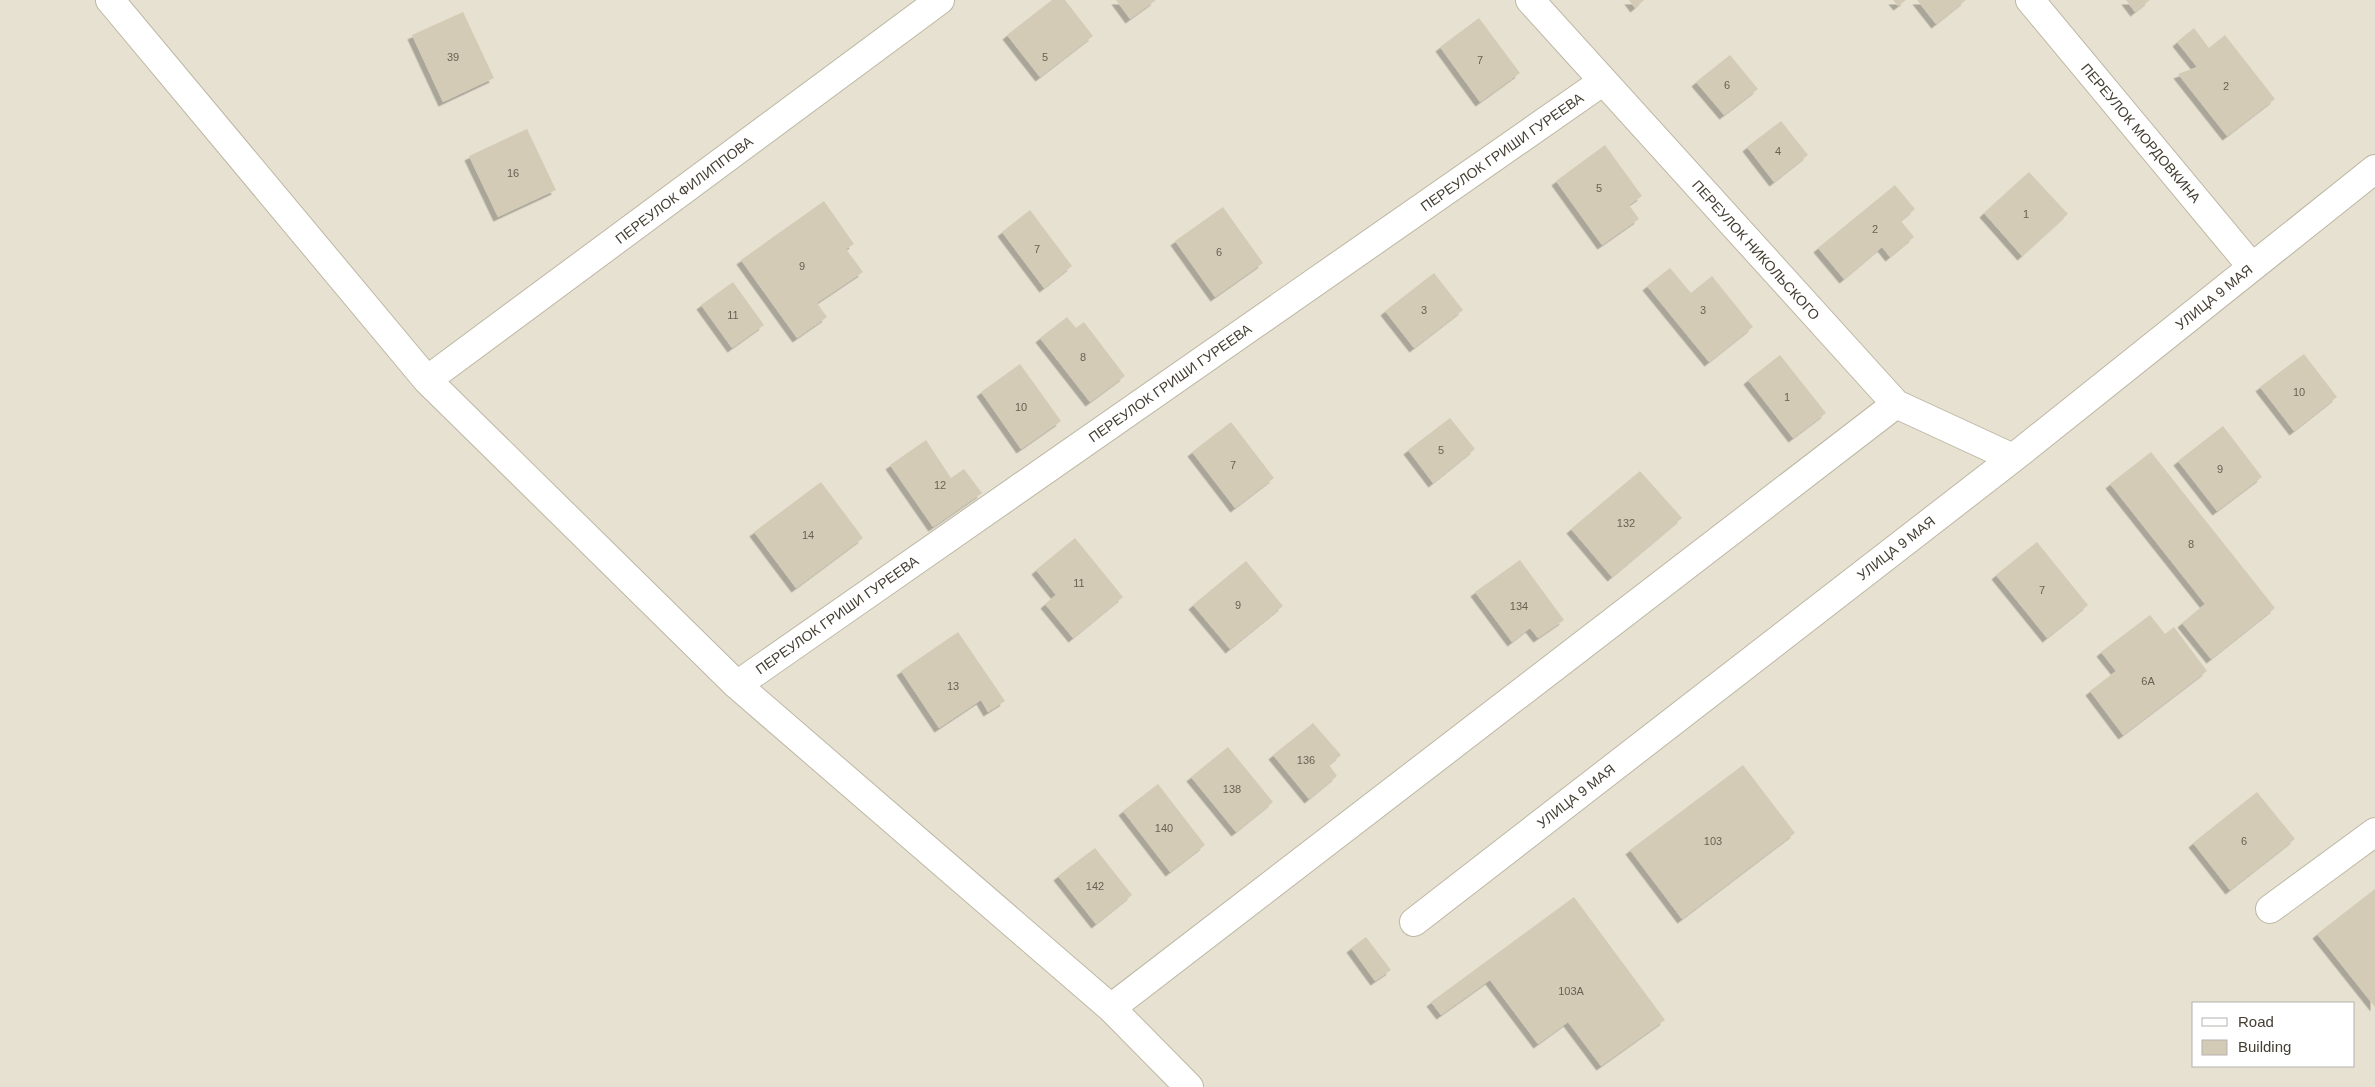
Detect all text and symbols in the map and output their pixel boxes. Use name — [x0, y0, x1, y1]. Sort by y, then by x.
house number: 39 — [447, 51, 459, 63]
house number: 5 — [1042, 51, 1048, 63]
house number: 7 — [1477, 54, 1483, 66]
street label: ПЕРЕУЛОК МОРДОВКИНА — [2078, 60, 2204, 206]
house number: 6 — [1724, 79, 1730, 91]
house number: 2 — [2223, 80, 2229, 92]
street label: ПЕРЕУЛОК ГРИШИ ГУРЕЕВА — [1418, 89, 1587, 215]
street label: ПЕРЕУЛОК ФИЛИППОВА — [612, 133, 756, 247]
house number: 4 — [1775, 145, 1781, 157]
house number: 16 — [507, 167, 519, 179]
street label: ПЕРЕУЛОК НИКОЛЬСКОГО — [1689, 177, 1823, 323]
house number: 5 — [1596, 182, 1602, 194]
house number: 1 — [2023, 208, 2029, 220]
house number: 2 — [1872, 223, 1878, 235]
house number: 7 — [1034, 243, 1040, 255]
house number: 6 — [1216, 246, 1222, 258]
house number: 9 — [799, 260, 805, 272]
street label: УЛИЦА 9 МАЯ — [2172, 261, 2256, 333]
house number: 3 — [1421, 304, 1427, 316]
house number: 3 — [1700, 304, 1706, 316]
house number: 11 — [727, 309, 739, 321]
street label: ПЕРЕУЛОК ГРИШИ ГУРЕЕВА — [1086, 320, 1255, 446]
house number: 8 — [1080, 351, 1086, 363]
house number: 10 — [2293, 386, 2305, 398]
house number: 1 — [1784, 391, 1790, 403]
house number: 10 — [1015, 401, 1027, 413]
house number: 5 — [1438, 444, 1444, 456]
house number: 7 — [1230, 459, 1236, 471]
house number: 9 — [2217, 463, 2223, 475]
house number: 12 — [934, 479, 946, 491]
street label: УЛИЦА 9 МАЯ — [1854, 513, 1938, 583]
house number: 132 — [1617, 517, 1635, 529]
house number: 14 — [802, 529, 814, 541]
house number: 8 — [2188, 538, 2194, 550]
street label: ПЕРЕУЛОК ГРИШИ ГУРЕЕВА — [753, 552, 922, 678]
house number: 11 — [1073, 577, 1085, 589]
house number: 7 — [2039, 584, 2045, 596]
house number: 9 — [1235, 599, 1241, 611]
house number: 134 — [1510, 600, 1528, 612]
house number: 6А — [2141, 675, 2155, 687]
house number: 13 — [947, 680, 959, 692]
house number: 136 — [1297, 754, 1315, 766]
street label: УЛИЦА 9 МАЯ — [1534, 761, 1618, 831]
house number: 138 — [1223, 783, 1241, 795]
house number: 140 — [1155, 822, 1173, 834]
house number: 103 — [1704, 835, 1722, 847]
house number: 6 — [2241, 835, 2247, 847]
house number: 142 — [1086, 880, 1104, 892]
house number: 103А — [1558, 985, 1585, 997]
legend — [2192, 1002, 2355, 1067]
text: Road — [2238, 1013, 2274, 1030]
text: Building — [2238, 1038, 2291, 1055]

